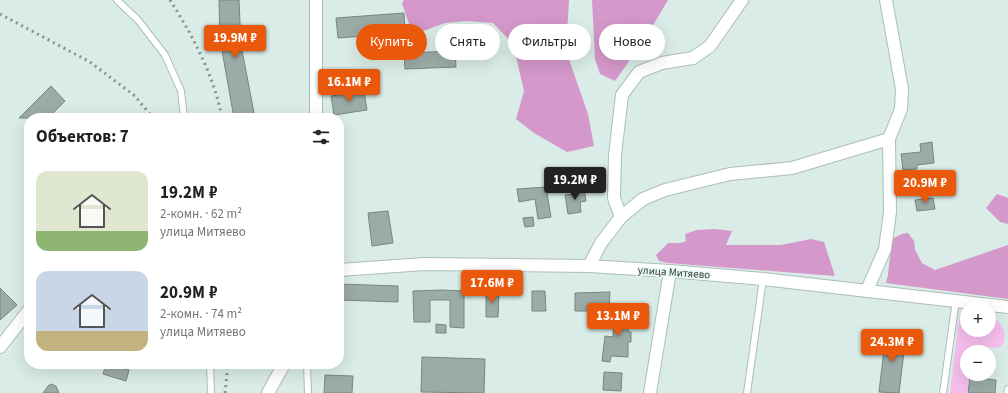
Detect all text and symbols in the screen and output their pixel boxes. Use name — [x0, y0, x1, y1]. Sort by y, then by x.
chip: Купить — [356, 24, 427, 60]
chip: Снять — [435, 24, 500, 60]
chip: Фильтры — [508, 24, 591, 60]
chip: Новое — [599, 24, 665, 60]
pin: 19.9M ₽ — [198, 25, 272, 59]
text: 19.9M ₽ — [213, 29, 257, 47]
pin: 16.1M ₽ — [312, 69, 386, 103]
text: 16.1M ₽ — [327, 73, 371, 91]
text: Объектов: 7 — [36, 125, 129, 149]
icon: filters — [310, 126, 332, 148]
pin: 19.2M ₽ — [538, 167, 612, 201]
pin: 20.9M ₽ — [888, 170, 962, 204]
text: 19.2M ₽ — [553, 171, 597, 189]
text: 20.9M ₽ — [903, 174, 947, 192]
text: 19.2M ₽ — [160, 181, 217, 205]
icon: home — [68, 187, 116, 235]
text: 2-комн. · 62 m² — [160, 205, 242, 223]
text: улица Митяево — [160, 223, 246, 241]
street label: улица Митяево — [637, 262, 711, 283]
pin: 17.6M ₽ — [455, 270, 529, 304]
text: 17.6M ₽ — [470, 274, 514, 292]
text: 20.9M ₽ — [160, 281, 217, 305]
icon: home — [68, 287, 116, 335]
map controls — [960, 301, 996, 381]
button: + — [960, 301, 996, 337]
pin: 13.1M ₽ — [581, 303, 655, 337]
text: 2-комн. · 74 m² — [160, 305, 242, 323]
text: 13.1M ₽ — [596, 307, 640, 325]
text: улица Митяево — [160, 323, 246, 341]
pin: 24.3M ₽ — [855, 329, 929, 363]
text: 24.3M ₽ — [870, 333, 914, 351]
button: − — [960, 345, 996, 381]

